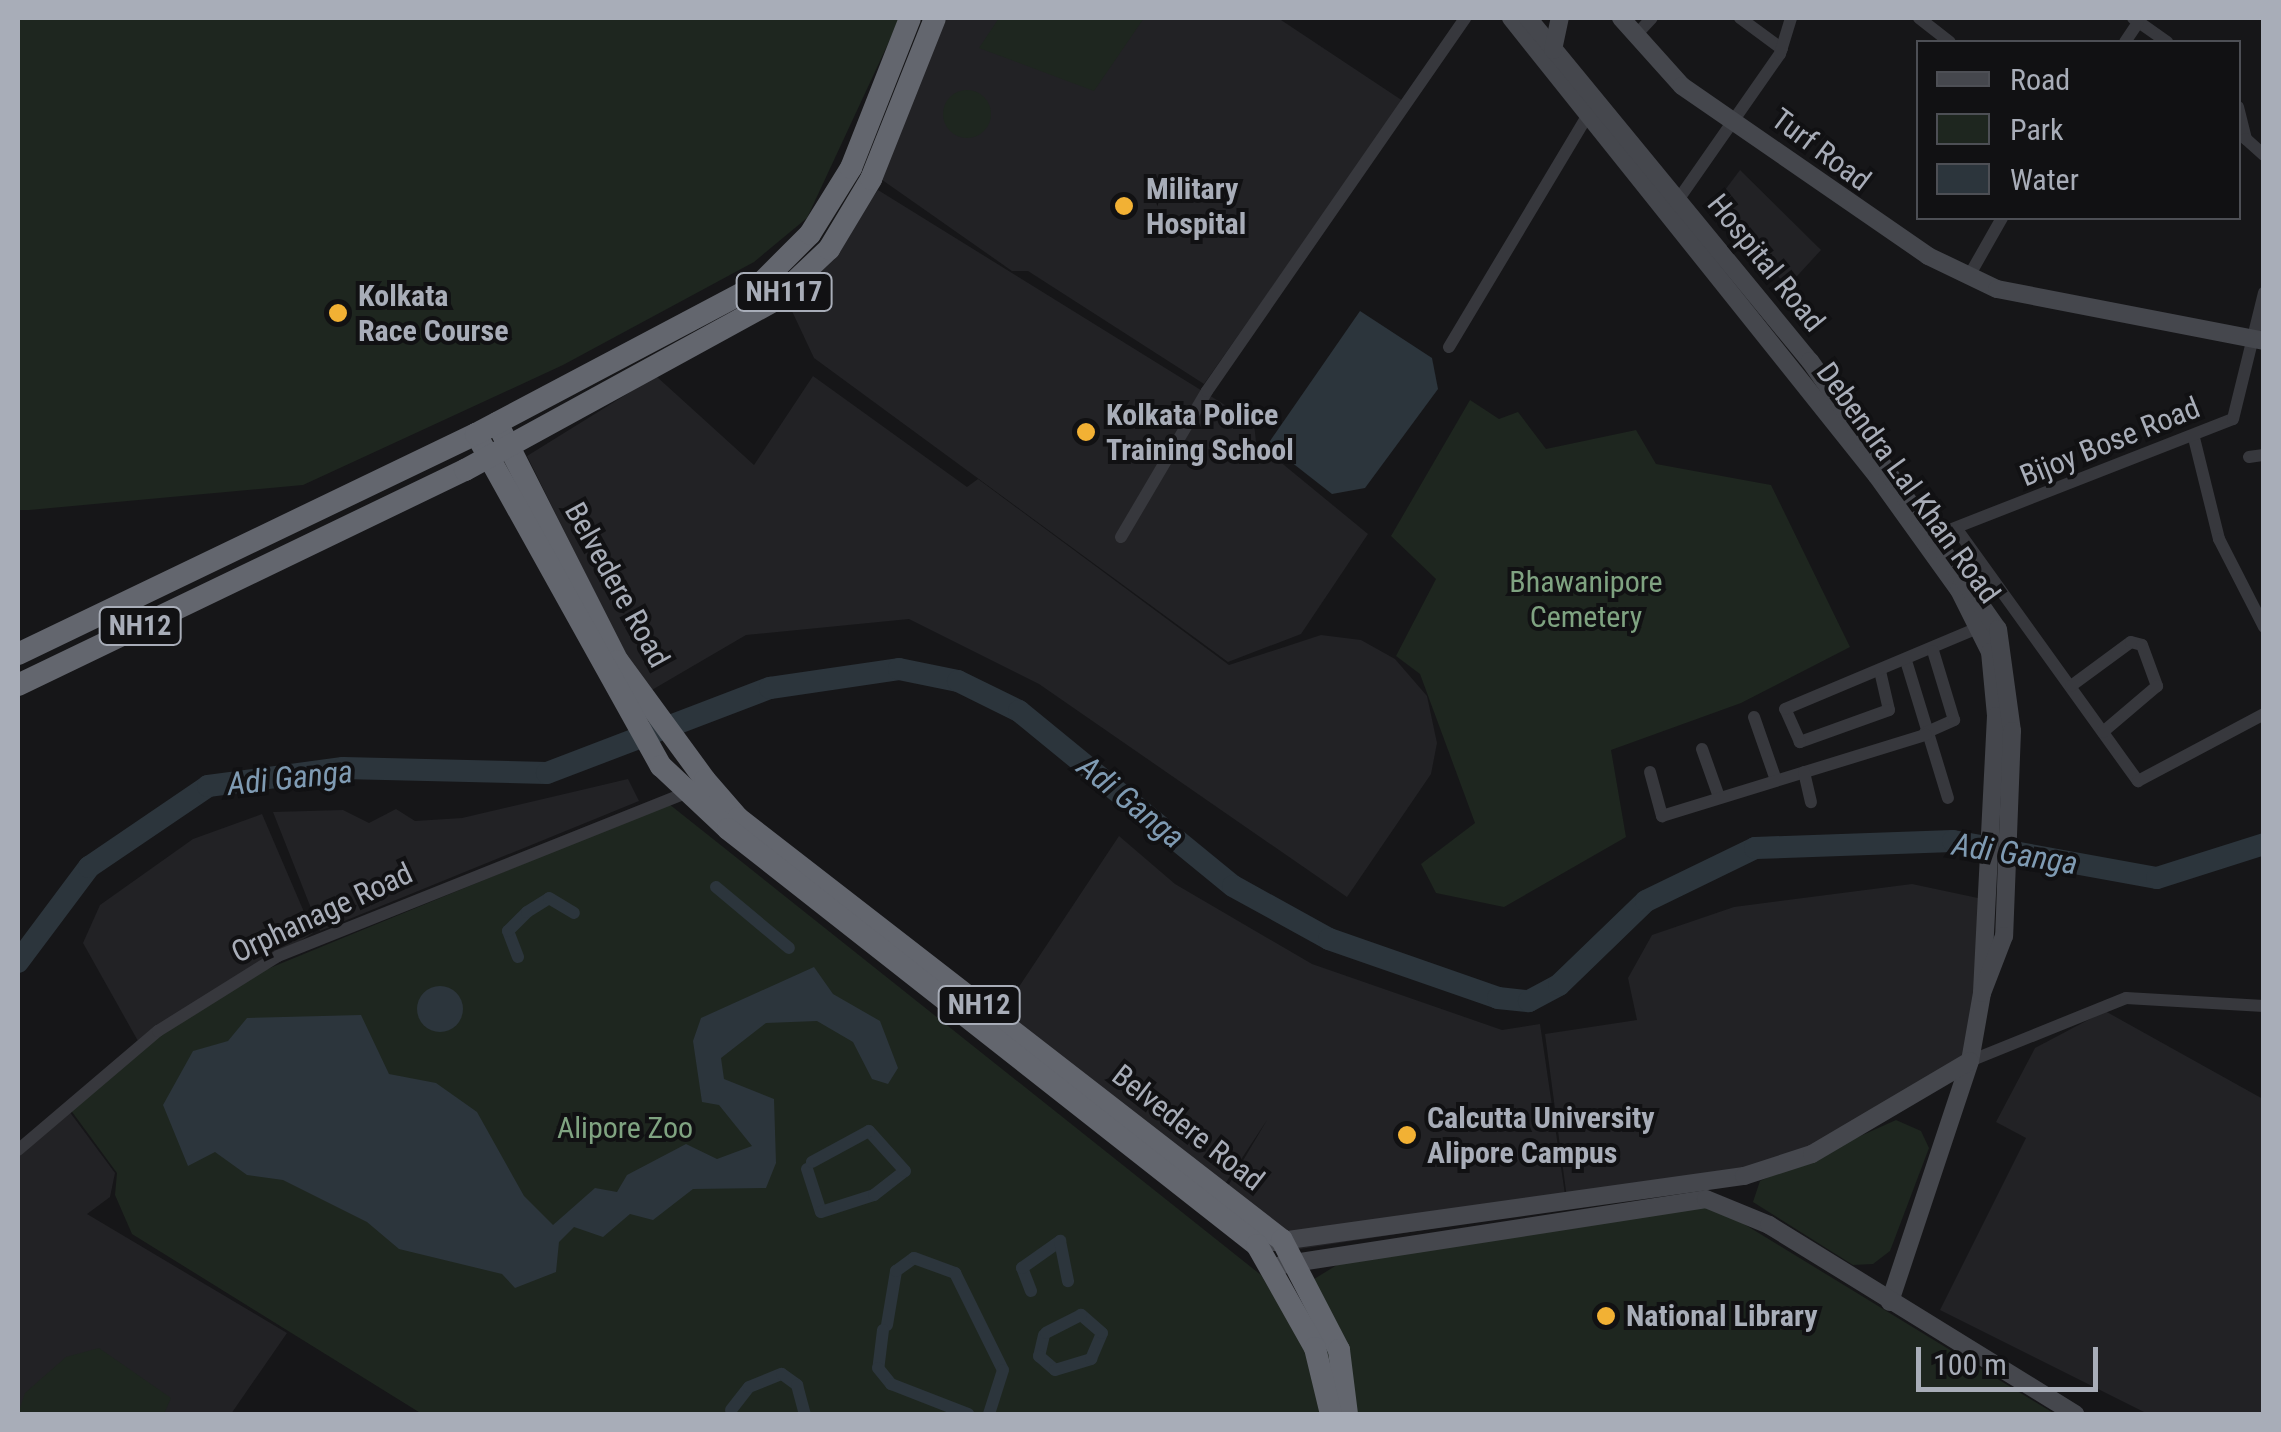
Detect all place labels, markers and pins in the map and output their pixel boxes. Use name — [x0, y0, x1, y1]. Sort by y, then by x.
place label: Military Hospital — [1146, 171, 1246, 242]
marker: Military Hospital — [1111, 193, 1137, 219]
place label: Kolkata Race Course — [358, 278, 508, 348]
marker: Kolkata Race Course — [327, 302, 349, 324]
place label: Kolkata Police Training School — [1106, 397, 1294, 468]
marker: Kolkata Police Training School — [1075, 421, 1097, 443]
place label: Calcutta University Alipore Campus — [1427, 1100, 1655, 1170]
marker: Calcutta University Alipore Campus — [1396, 1124, 1418, 1146]
place label: National Library — [1626, 1298, 1818, 1334]
marker: National Library — [1595, 1305, 1617, 1327]

